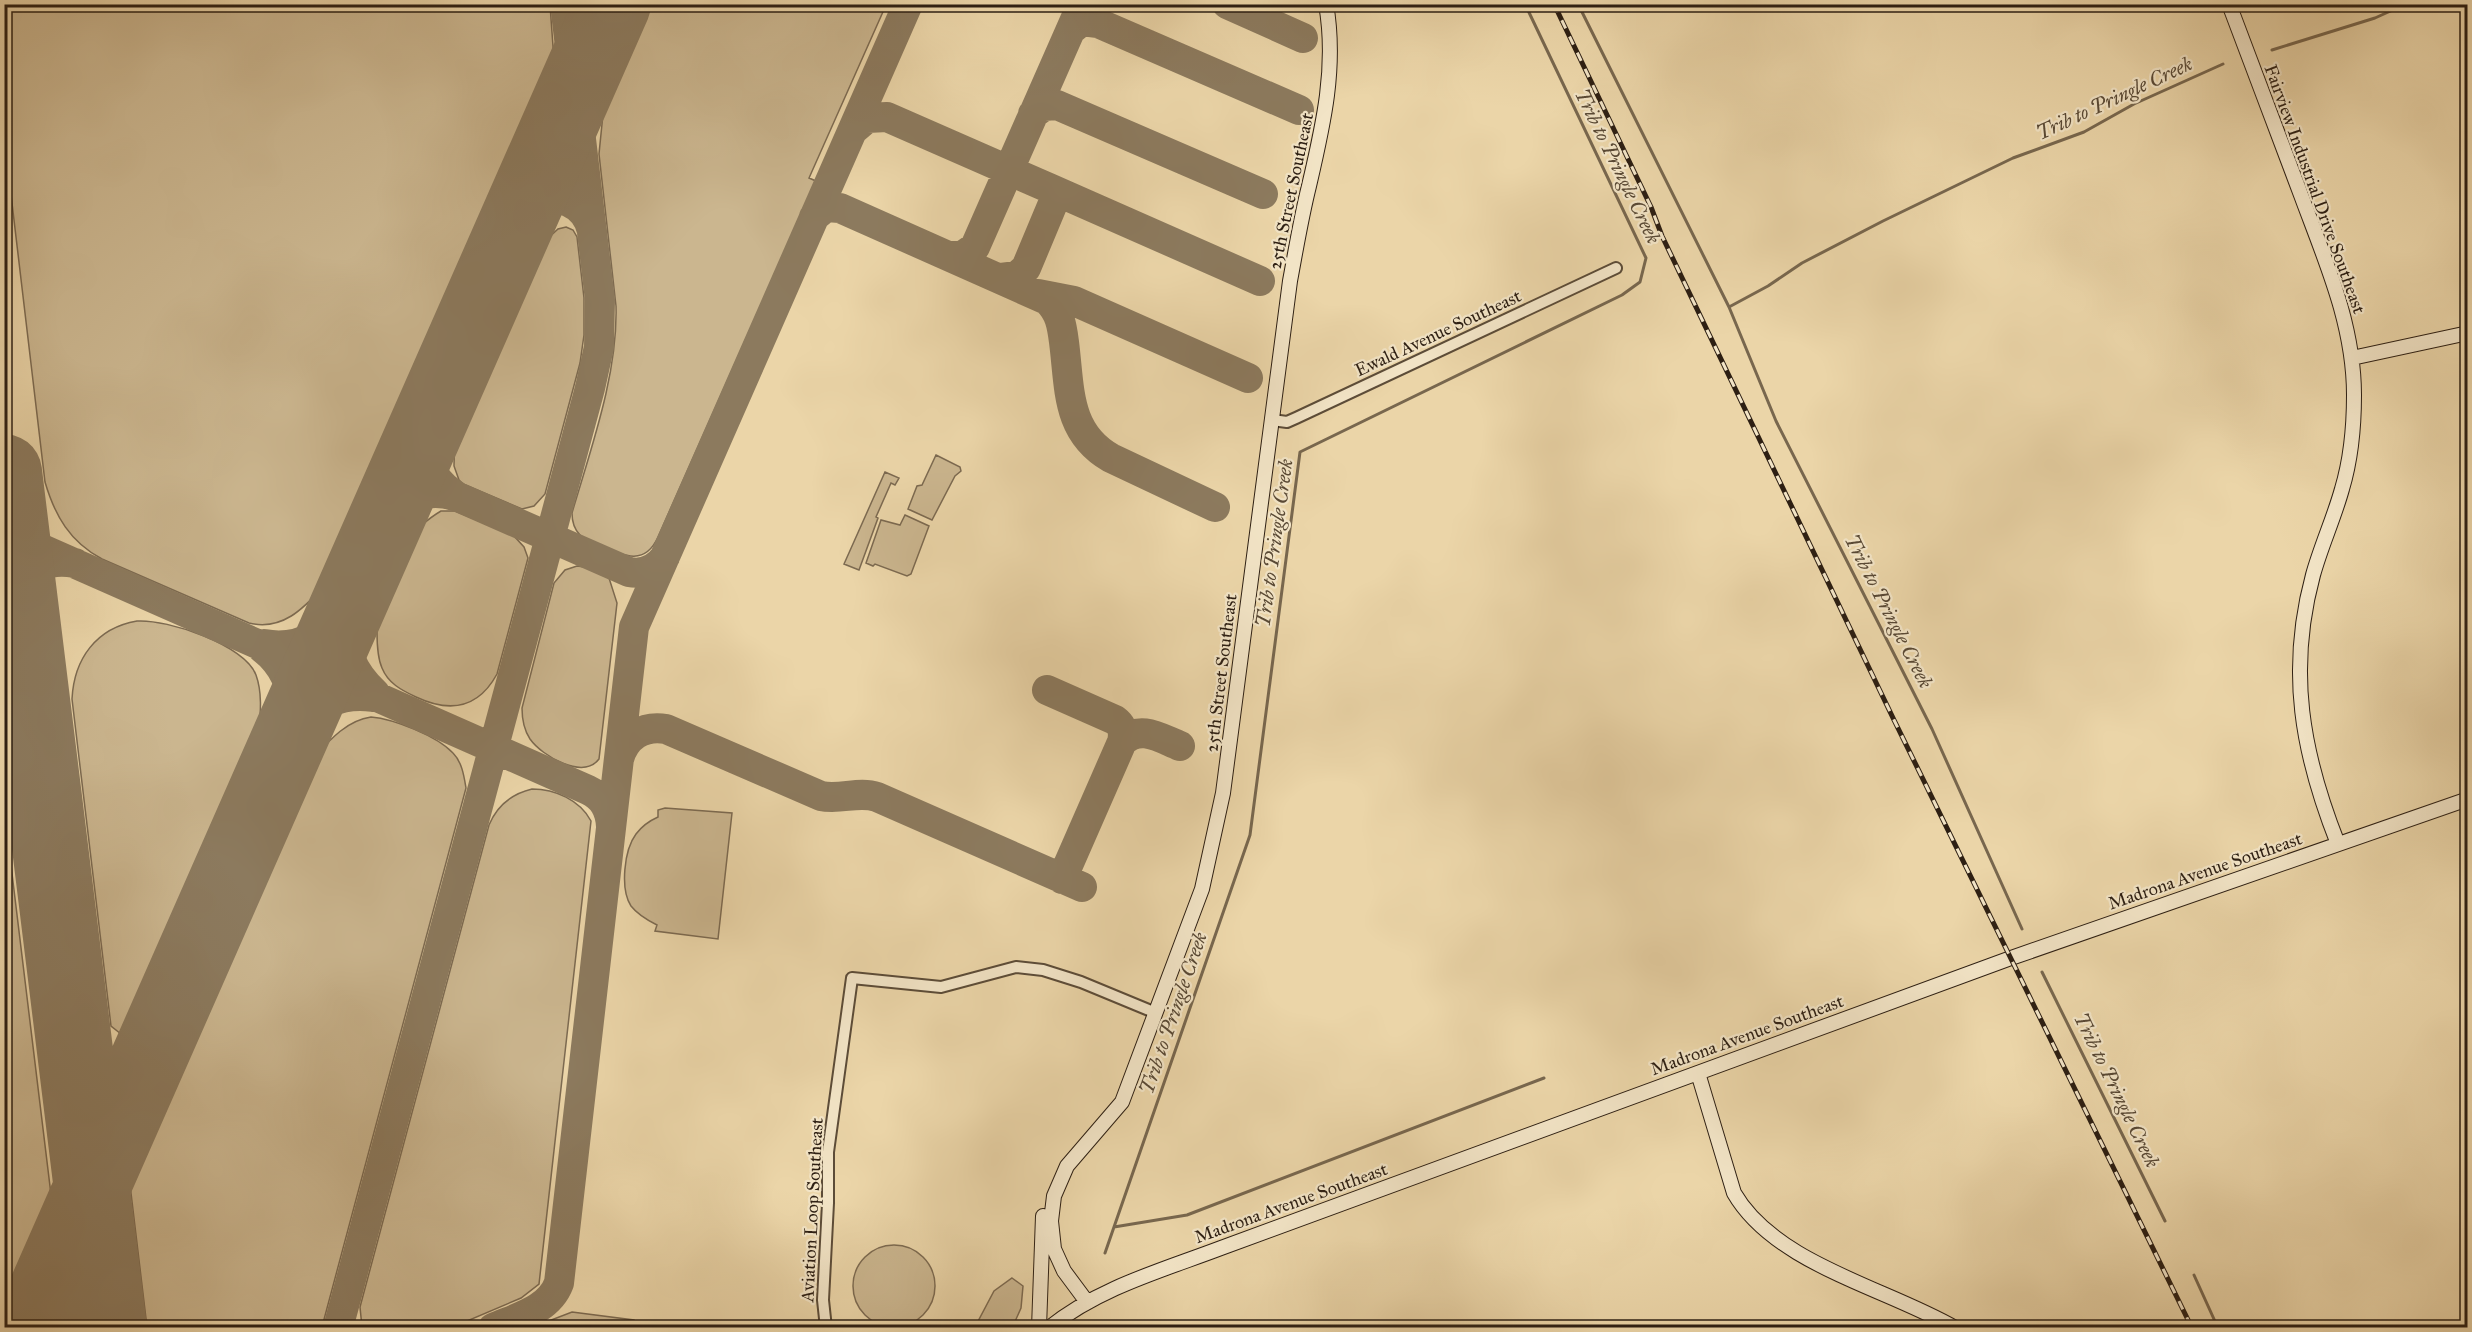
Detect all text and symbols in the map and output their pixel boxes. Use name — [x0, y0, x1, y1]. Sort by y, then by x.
water label: Trib to Pringle Creek — [2032, 51, 2196, 145]
street label: Fairview Industrial Drive Southeast — [2260, 61, 2371, 317]
water label: Trib to Pringle Creek — [1570, 85, 1666, 248]
street label: 25th Street Southeast — [1264, 110, 1318, 271]
street label: Ewald Avenue Southeast — [1351, 284, 1525, 381]
water label: Trib to Pringle Creek — [1250, 457, 1298, 629]
water label: Trib to Pringle Creek — [1840, 530, 1938, 692]
street label: 25th Street Southeast — [1200, 592, 1242, 753]
street label: Madrona Avenue Southeast — [2105, 827, 2305, 915]
water label: Trib to Pringle Creek — [1134, 929, 1212, 1097]
street label: Madrona Avenue Southeast — [1648, 990, 1847, 1080]
water label: Trib to Pringle Creek — [2069, 1009, 2165, 1172]
street label: Aviation Loop Southeast — [796, 1117, 828, 1304]
street label: Madrona Avenue Southeast — [1192, 1158, 1391, 1248]

